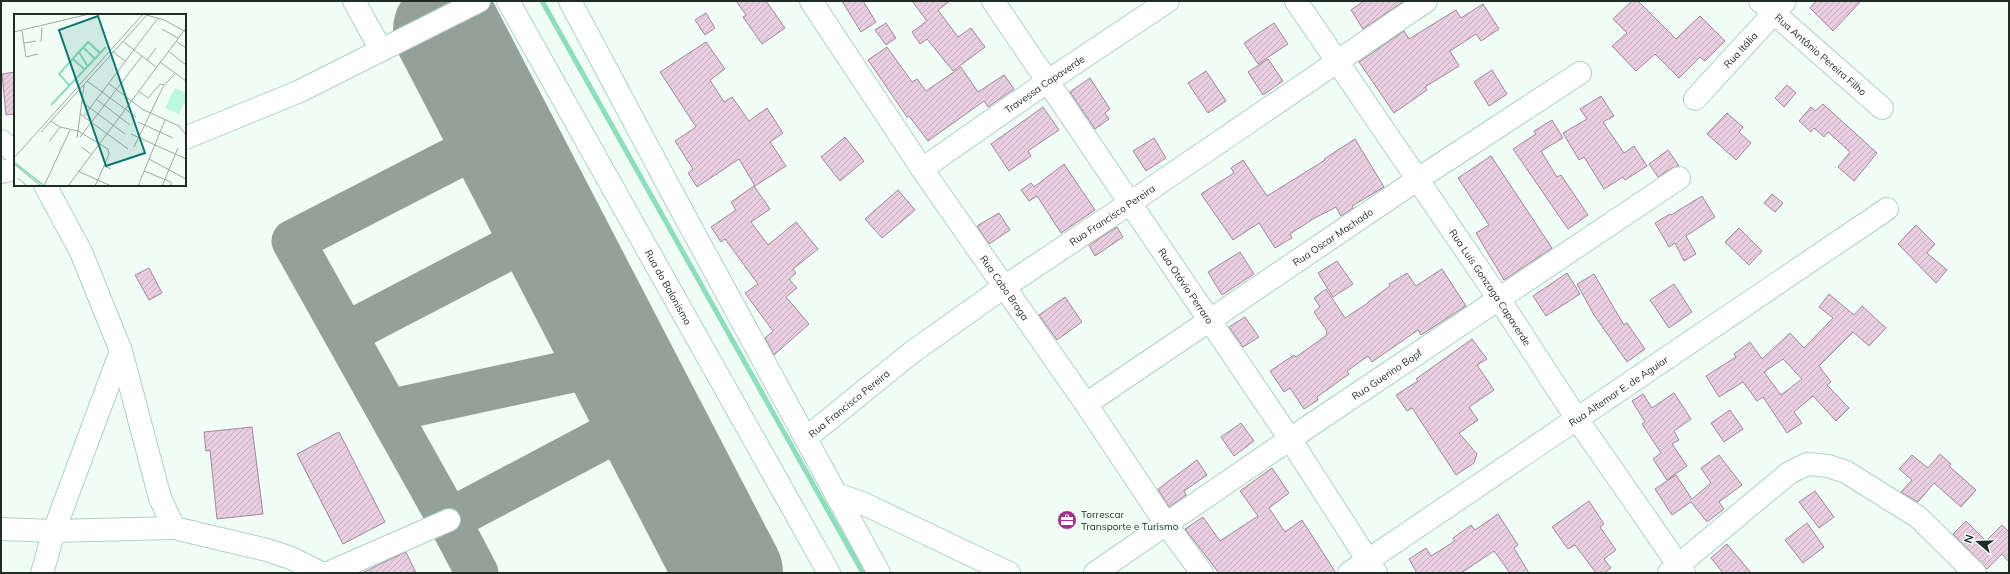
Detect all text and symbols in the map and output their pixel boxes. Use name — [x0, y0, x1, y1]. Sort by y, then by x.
street label: Rua Antônio Pereira Filho — [1772, 11, 1869, 99]
inset map — [14, 14, 186, 186]
street label: Rua Itália — [1721, 29, 1760, 71]
street label: Travessa Capaverde — [1002, 52, 1087, 116]
street label: Rua Francisco Pereira — [1067, 182, 1158, 249]
street label: Rua Oscar Machado — [1290, 205, 1376, 269]
street label: Rua Luís Gonzaga Capaverde — [1446, 227, 1534, 348]
street label: Rua Otávio Perraro — [1155, 246, 1216, 327]
street label: Rua do Balonismo — [642, 247, 695, 327]
street label: Rua Cabo Braga — [977, 253, 1032, 323]
street label: Rua Guerino Bopf — [1349, 346, 1425, 403]
street label: Rua Altemar E. de Aguiar — [1566, 353, 1671, 430]
street label: Rua Francisco Pereira — [806, 367, 892, 440]
place label: Torrescar Transporte e Turismo — [1081, 508, 1179, 533]
office icon: Torrescar Transporte e Turismo — [1056, 509, 1078, 531]
north arrow — [1958, 522, 1998, 562]
text: N — [1961, 533, 1977, 545]

